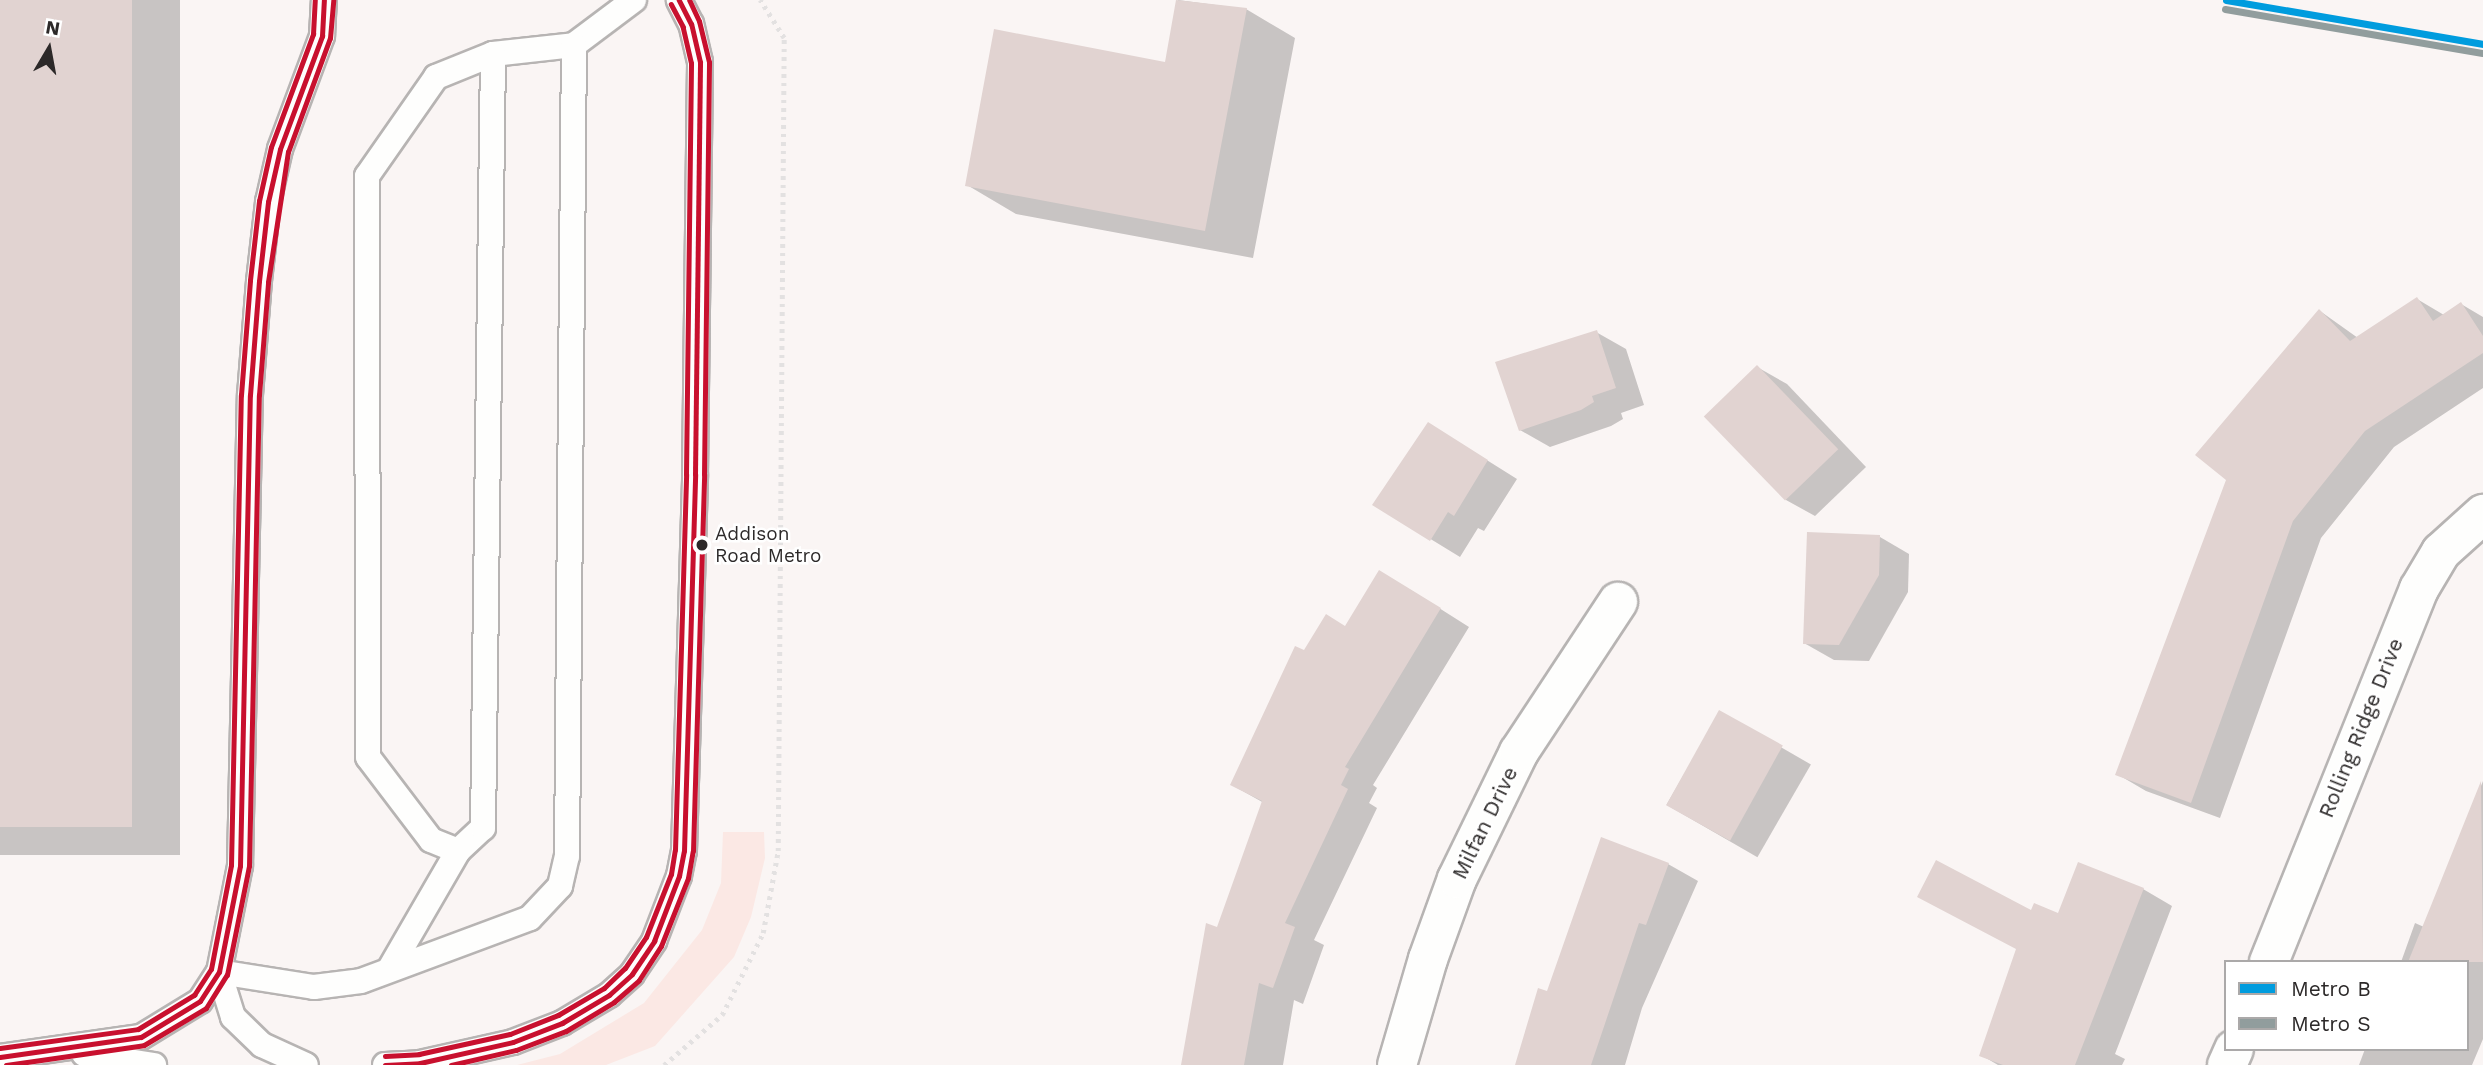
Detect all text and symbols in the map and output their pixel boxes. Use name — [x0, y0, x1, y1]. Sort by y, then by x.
north arrow — [14, 14, 84, 84]
text: N — [44, 15, 62, 40]
place label: Addison Road Metro — [715, 523, 821, 567]
marker: Addison Road Metro — [695, 538, 709, 552]
street label: Rolling Ridge Drive — [2313, 635, 2409, 821]
street label: Milfan Drive — [1447, 763, 1523, 883]
legend — [2224, 960, 2469, 1051]
text: Metro B — [2291, 976, 2371, 1001]
text: Metro S — [2291, 1011, 2371, 1036]

